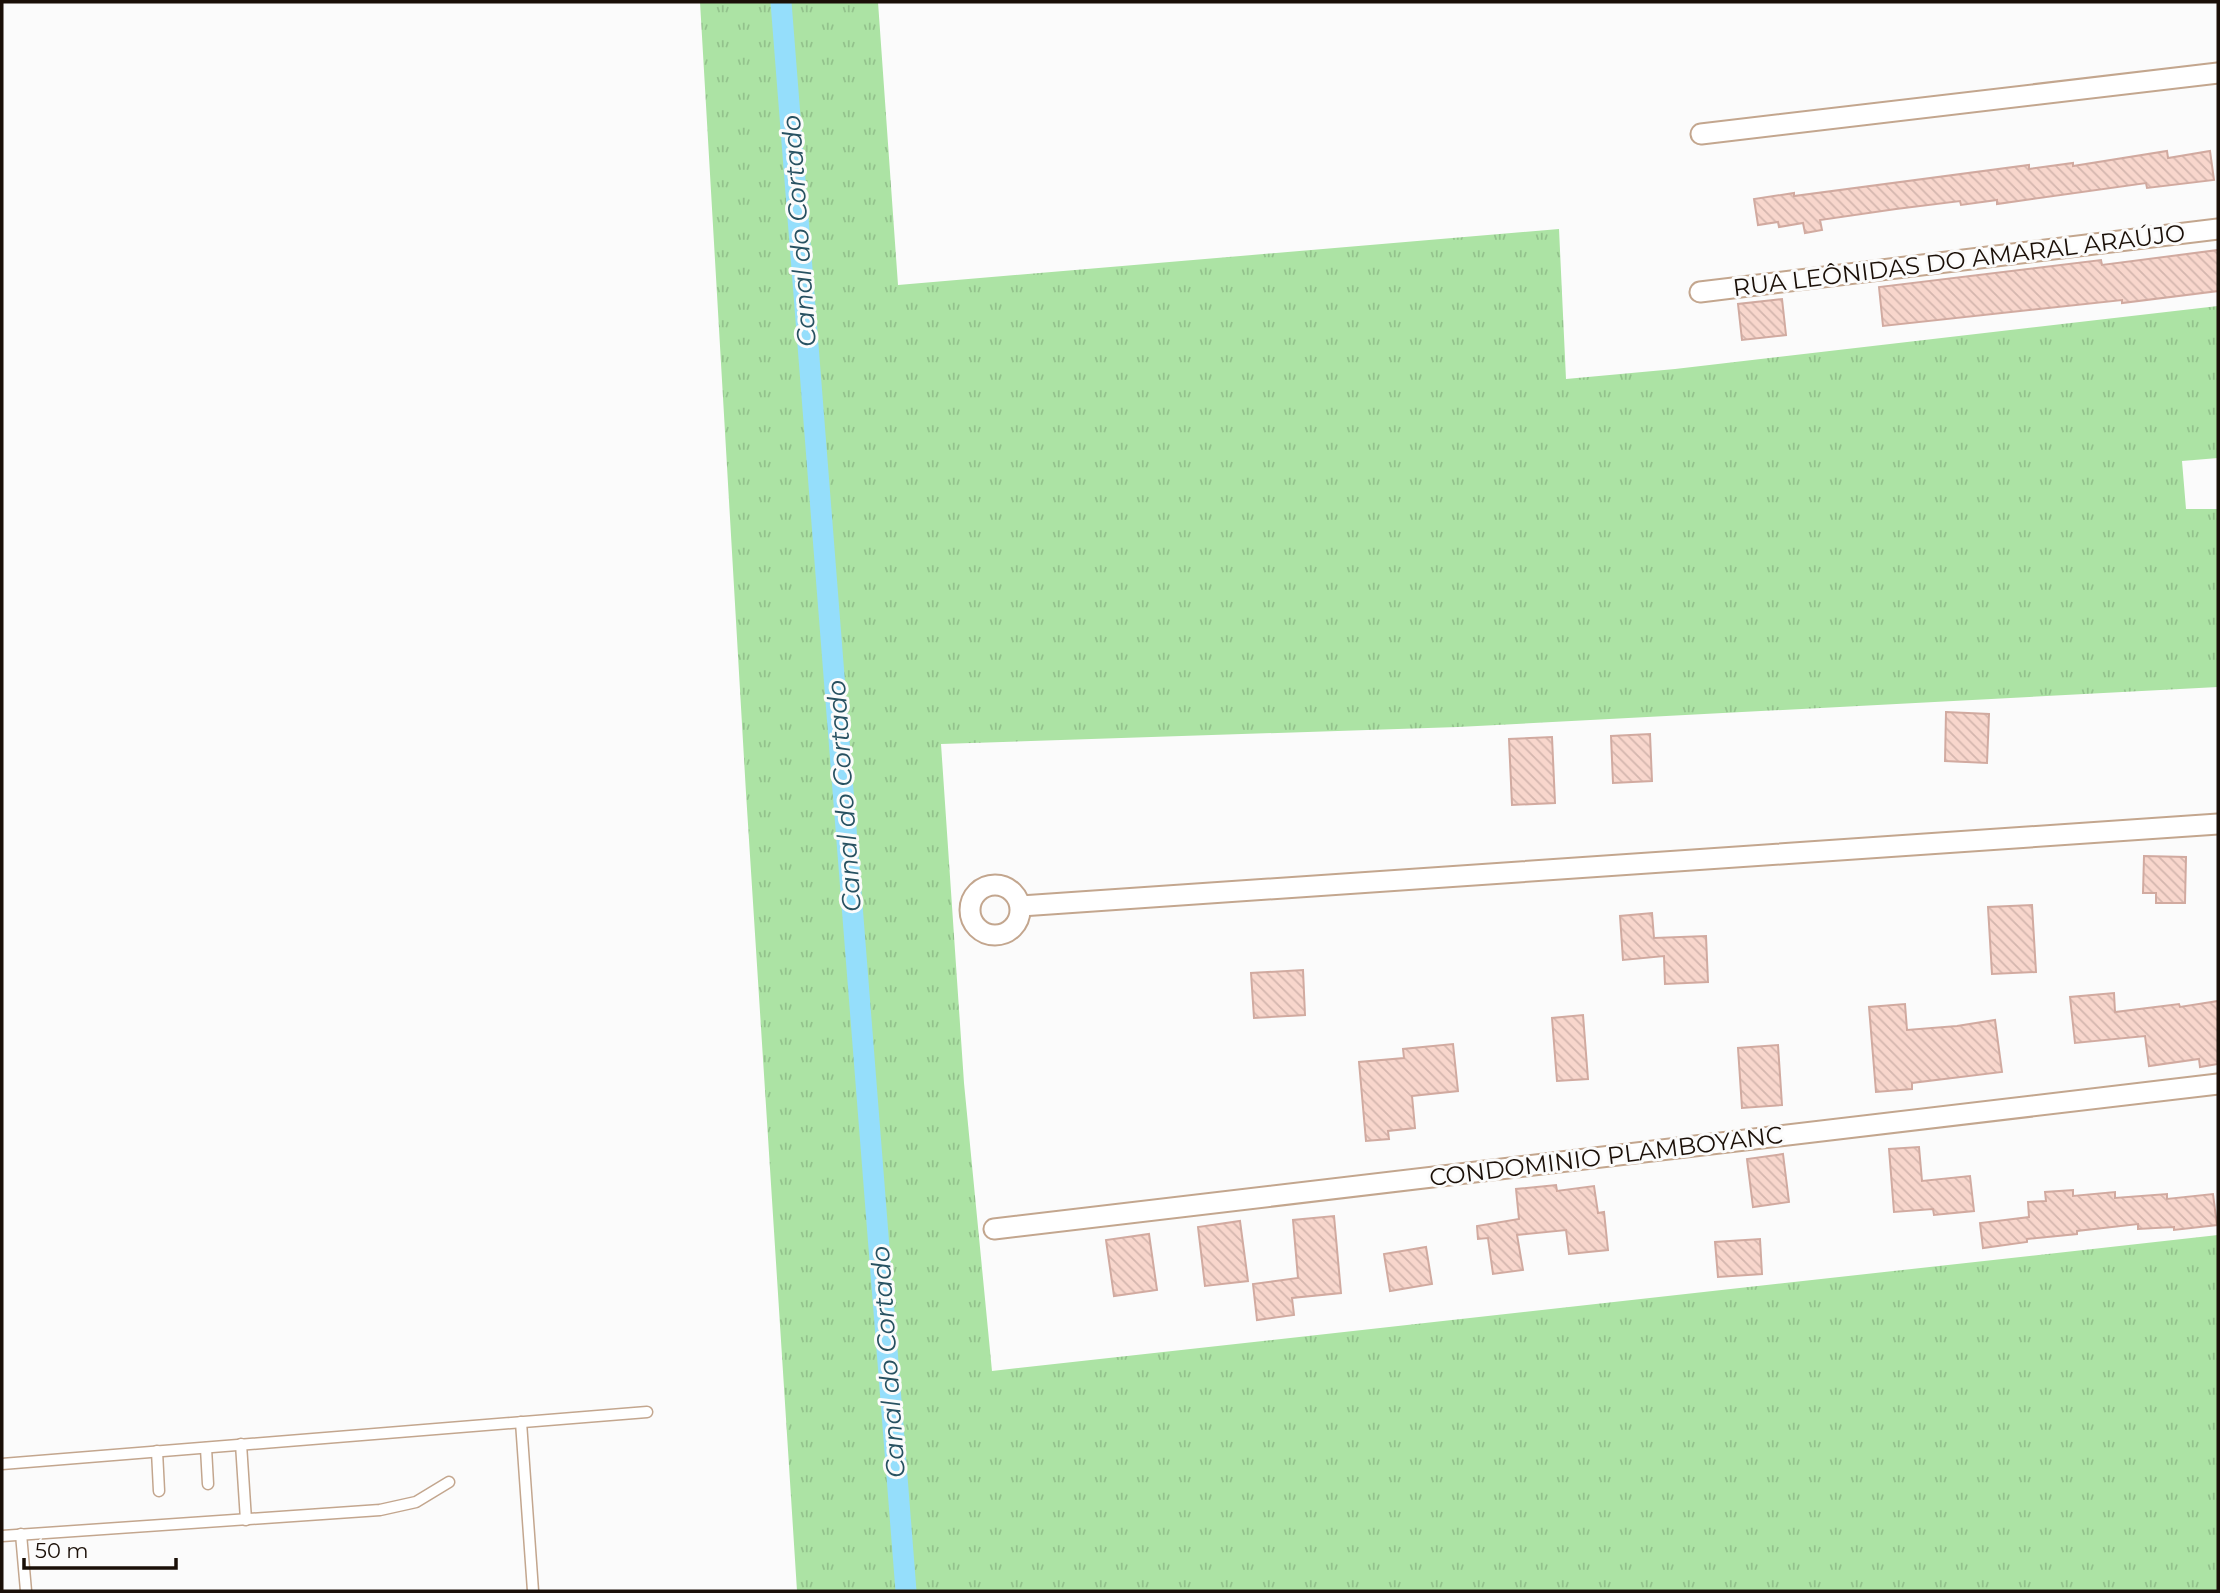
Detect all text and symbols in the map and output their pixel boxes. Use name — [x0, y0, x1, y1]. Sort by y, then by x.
water label: Canal do Cortado — [775, 114, 823, 348]
street label: RUA LEÔNIDAS DO AMARAL ARAÚJO — [1731, 218, 2187, 302]
water label: Canal do Cortado — [820, 679, 868, 913]
street label: CONDOMINIO PLAMBOYANC — [1428, 1120, 1784, 1192]
water label: Canal do Cortado — [864, 1245, 912, 1479]
scale bar — [24, 1526, 177, 1570]
text: 50 m — [35, 1538, 89, 1563]

